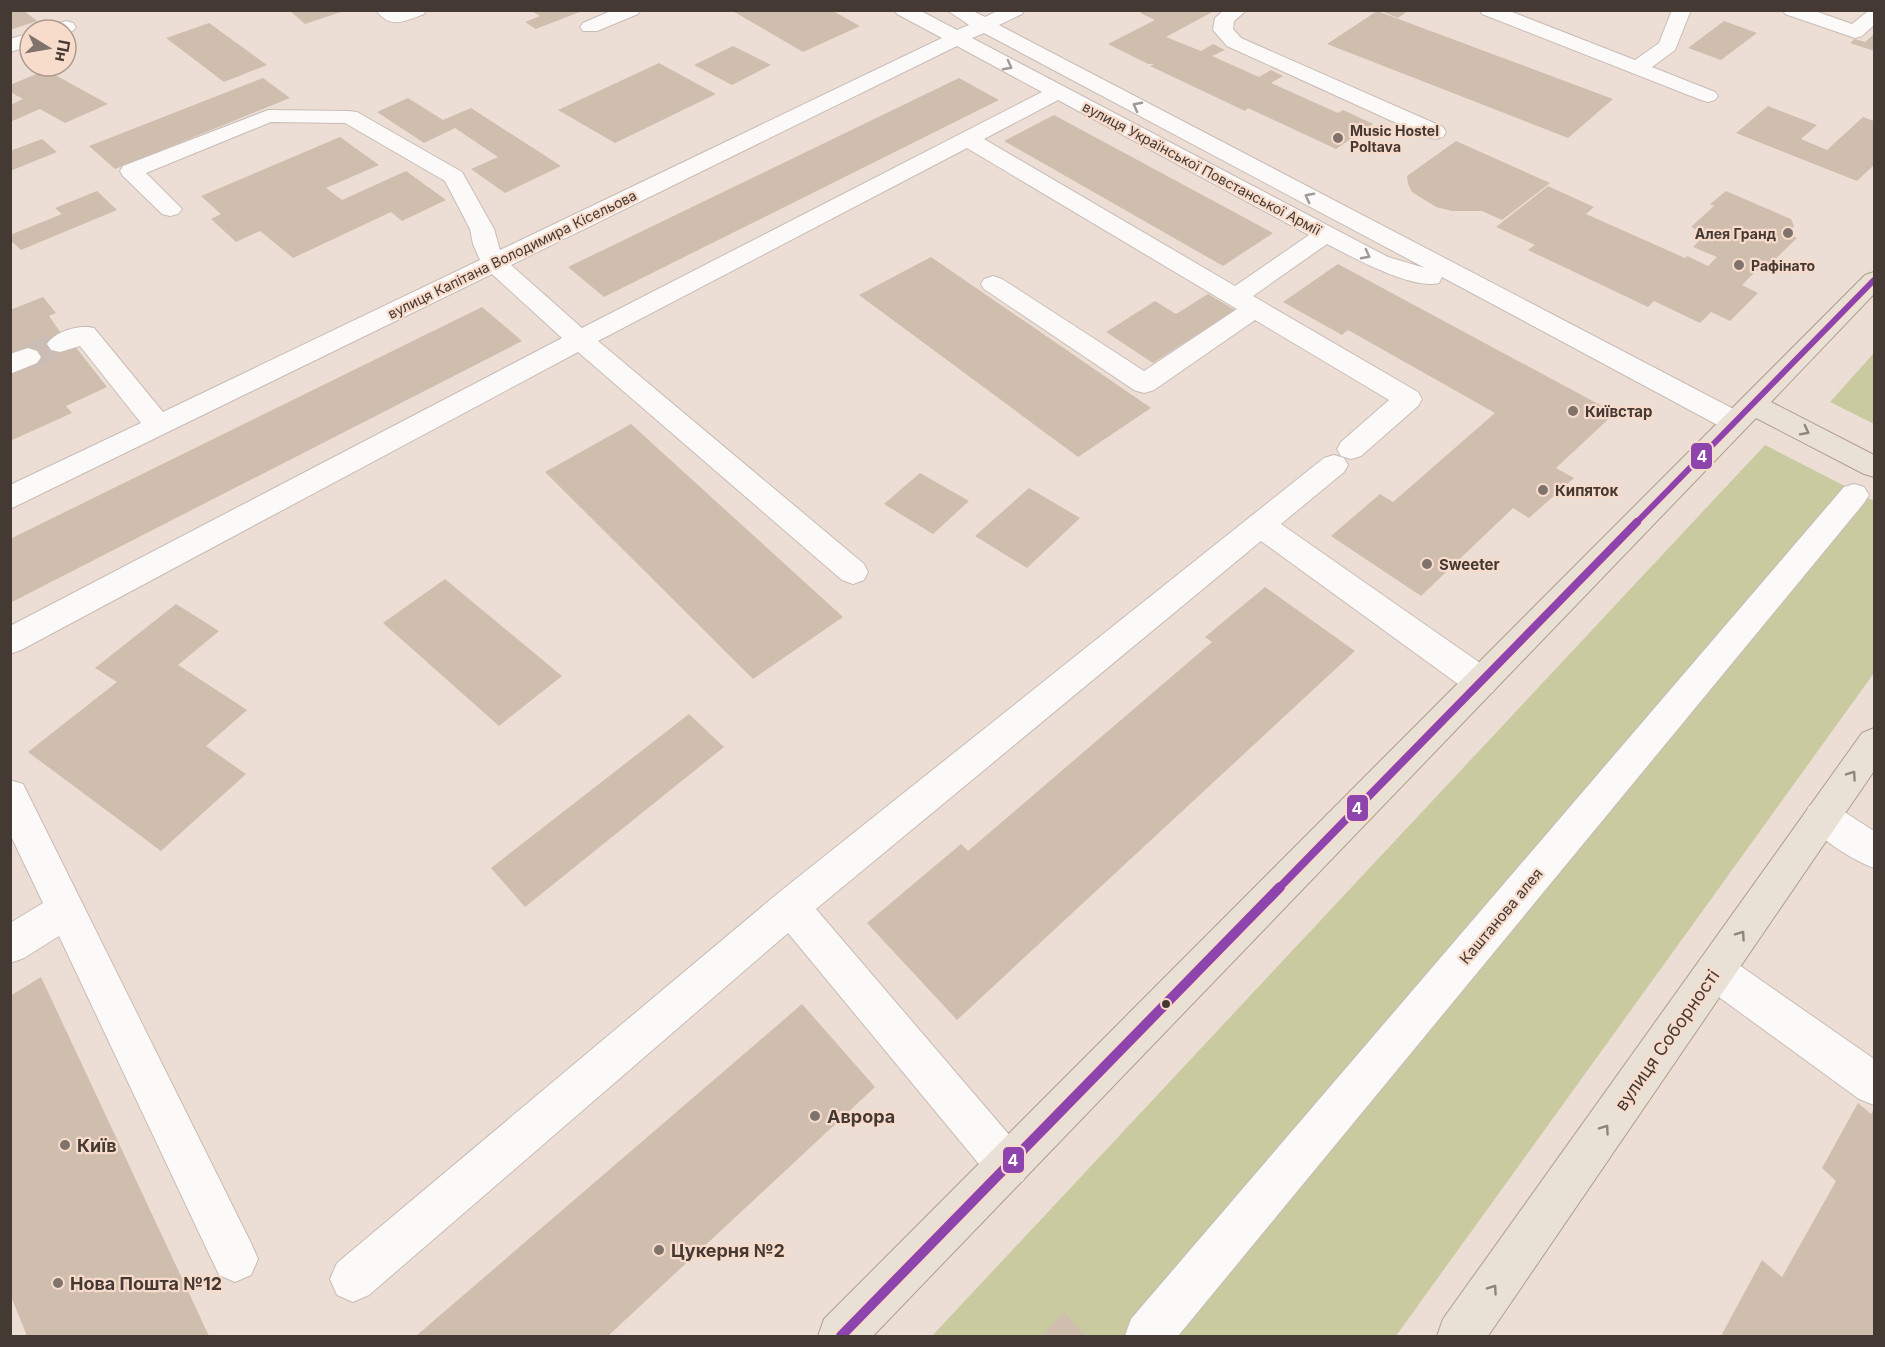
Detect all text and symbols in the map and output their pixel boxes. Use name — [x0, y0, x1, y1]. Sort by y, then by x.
north arrow — [18, 18, 78, 78]
text: Пн — [51, 38, 75, 64]
one-way arrow — [1002, 58, 1013, 70]
street label: вулиця Української Повстанської Армії — [1080, 98, 1325, 239]
one-way arrow — [1133, 102, 1143, 113]
place label: Music Hostel Poltava — [1350, 122, 1439, 155]
marker: Music Hostel Poltava — [1331, 131, 1345, 145]
street label: вулиця Капітана Володимира Кісельова — [385, 186, 639, 322]
one-way arrow — [1305, 193, 1316, 204]
place label: Алея Гранд — [1695, 225, 1776, 242]
marker: Алея Гранд — [1781, 226, 1795, 240]
one-way arrow — [1360, 248, 1370, 259]
place label: Рафінато — [1751, 257, 1815, 274]
marker: Рафінато — [1732, 258, 1746, 272]
place label: Київстар — [1585, 402, 1653, 421]
marker: Київстар — [1566, 404, 1580, 418]
one-way arrow — [1798, 424, 1809, 435]
line badge: 4 — [1690, 442, 1713, 470]
text: 4 — [1697, 446, 1708, 466]
place label: Кипяток — [1555, 481, 1618, 500]
marker: Кипяток — [1536, 483, 1550, 497]
place label: Sweeter — [1439, 555, 1500, 574]
marker: Sweeter — [1420, 557, 1434, 571]
one-way arrow — [1845, 770, 1856, 781]
line badge: 4 — [1346, 794, 1369, 822]
text: 4 — [1352, 798, 1363, 818]
street label: Каштанова алея — [1455, 864, 1547, 968]
one-way arrow — [1734, 930, 1745, 941]
street label: вулиця Соборності — [1610, 965, 1724, 1115]
unlabelled marker — [1160, 998, 1172, 1010]
place label: Аврора — [827, 1106, 895, 1127]
marker: Аврора — [808, 1109, 822, 1123]
one-way arrow — [1598, 1124, 1609, 1135]
place label: Київ — [77, 1135, 117, 1156]
marker: Київ — [58, 1138, 72, 1152]
line badge: 4 — [1002, 1146, 1025, 1174]
text: 4 — [1008, 1150, 1019, 1170]
place label: Цукерня №2 — [671, 1240, 785, 1261]
marker: Цукерня №2 — [652, 1243, 666, 1257]
place label: Нова Пошта №12 — [70, 1273, 222, 1294]
marker: Нова Пошта №12 — [51, 1276, 65, 1290]
one-way arrow — [1486, 1284, 1497, 1295]

